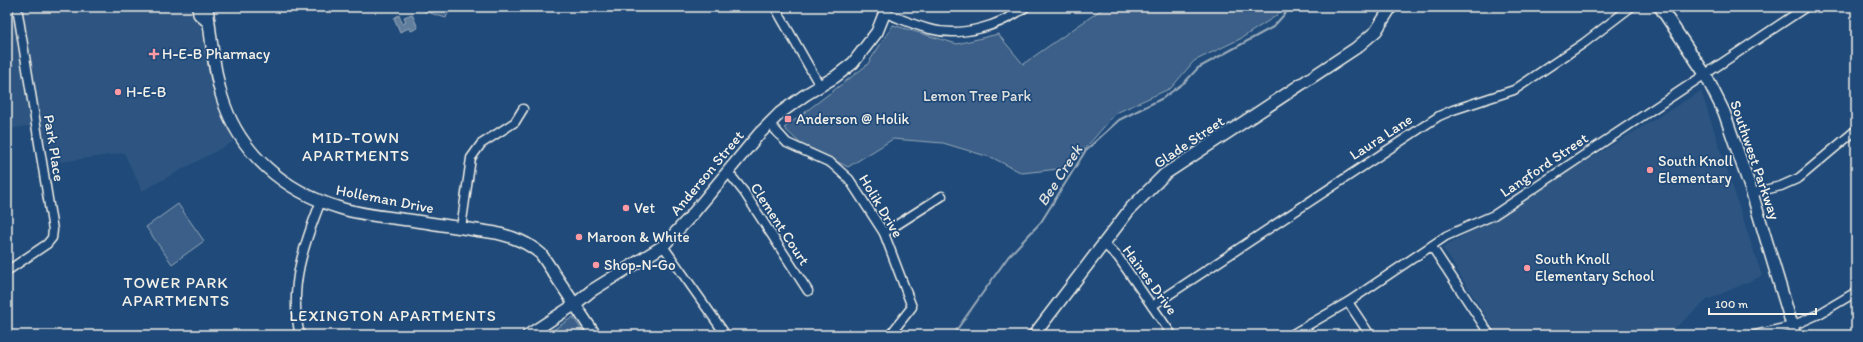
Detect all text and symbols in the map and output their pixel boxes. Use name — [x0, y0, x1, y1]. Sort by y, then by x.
place label: H-E-B Pharmacy — [162, 45, 270, 63]
marker: H-E-B Pharmacy — [149, 49, 159, 59]
place label: H-E-B — [126, 83, 166, 101]
marker: H-E-B — [113, 87, 123, 97]
park label: Lemon Tree Park — [923, 87, 1031, 105]
street label: Southwest Parkway — [1726, 98, 1784, 222]
place label: Anderson @ Holik — [796, 110, 910, 128]
street label: Laura Lane — [1346, 110, 1416, 164]
street label: Glade Street — [1150, 112, 1228, 172]
street label: Park Place — [40, 113, 68, 183]
marker: Anderson @ Holik — [783, 114, 793, 124]
street label: Anderson Street — [666, 127, 748, 219]
district label: MID-TOWN APARTMENTS — [302, 128, 410, 165]
street label: Langford Street — [1497, 129, 1592, 201]
water label: Bee Creek — [1033, 140, 1087, 210]
place label: South Knoll Elementary — [1658, 152, 1734, 187]
marker: South Knoll Elementary — [1645, 165, 1655, 175]
street label: Holik Drive — [855, 171, 907, 241]
street label: Clement Court — [747, 179, 814, 269]
street label: Holleman Drive — [334, 181, 436, 217]
place label: Vet — [634, 199, 655, 217]
marker: Vet — [621, 203, 631, 213]
place label: Maroon & White — [587, 228, 690, 246]
marker: Maroon & White — [574, 232, 584, 242]
street label: Haines Drive — [1119, 242, 1181, 318]
place label: South Knoll Elementary School — [1535, 250, 1655, 285]
place label: Shop-N-Go — [604, 256, 676, 274]
marker: Shop-N-Go — [591, 260, 601, 270]
marker: South Knoll Elementary School — [1522, 263, 1532, 273]
district label: TOWER PARK APARTMENTS — [122, 273, 230, 310]
scale bar — [1709, 290, 1816, 316]
text: 100 m — [1715, 297, 1748, 311]
district label: LEXINGTON APARTMENTS — [289, 306, 497, 325]

